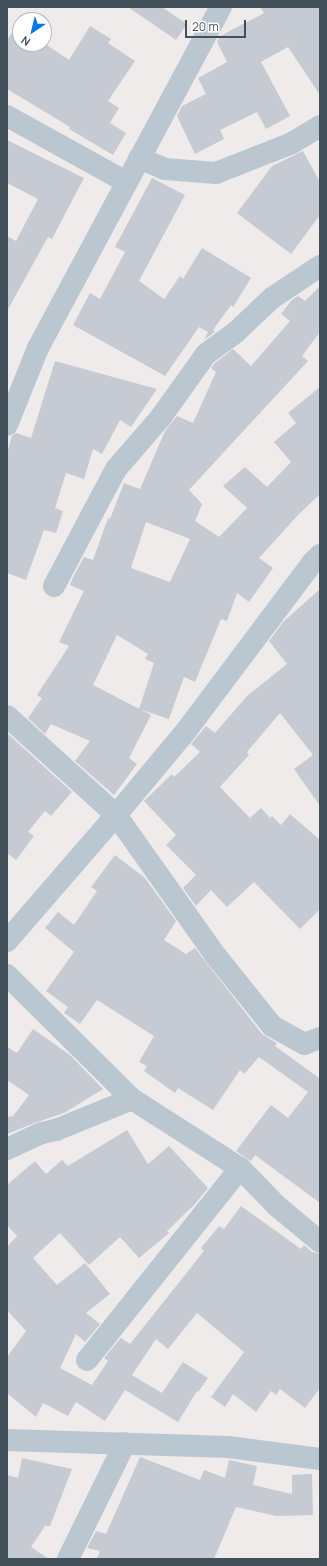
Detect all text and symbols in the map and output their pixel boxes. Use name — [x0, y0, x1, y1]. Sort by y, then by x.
north arrow — [12, 12, 52, 52]
scale bar — [187, 12, 248, 38]
text: 20 m — [192, 18, 219, 35]
text: N — [18, 33, 33, 50]

